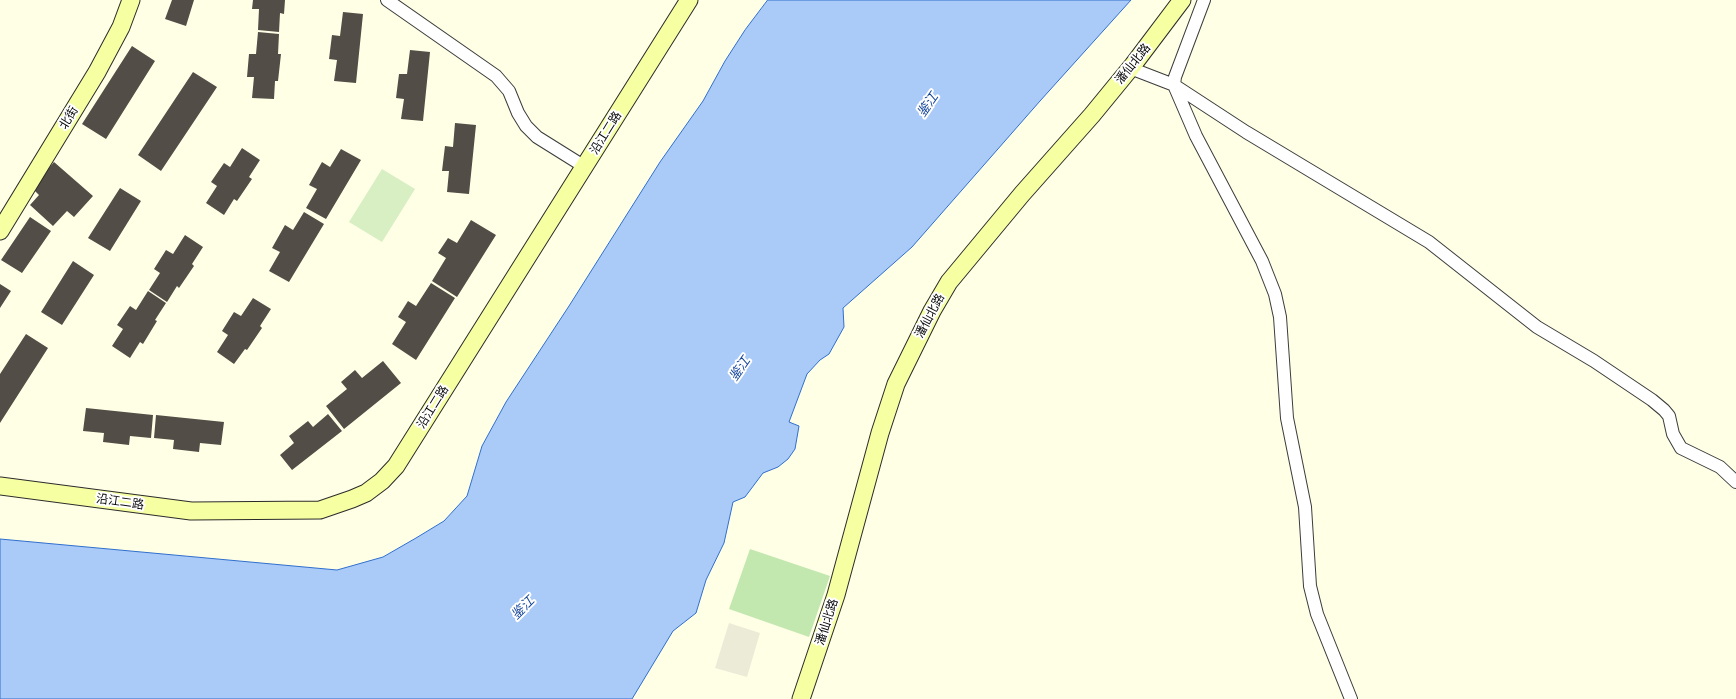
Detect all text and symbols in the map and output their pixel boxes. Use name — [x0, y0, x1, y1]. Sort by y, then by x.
street label: 潘仙北路 — [1112, 41, 1154, 87]
water label: 鉴江 — [914, 90, 942, 120]
street label: 北街 — [57, 104, 81, 132]
street label: 沿江二路 — [587, 109, 625, 157]
street label: 潘仙北路 — [912, 291, 948, 341]
water label: 鉴江 — [726, 354, 754, 384]
street label: 沿江二路 — [414, 383, 452, 431]
street label: 沿江二路 — [95, 492, 145, 512]
water label: 鉴江 — [508, 593, 538, 623]
street label: 潘仙北路 — [813, 597, 841, 647]

